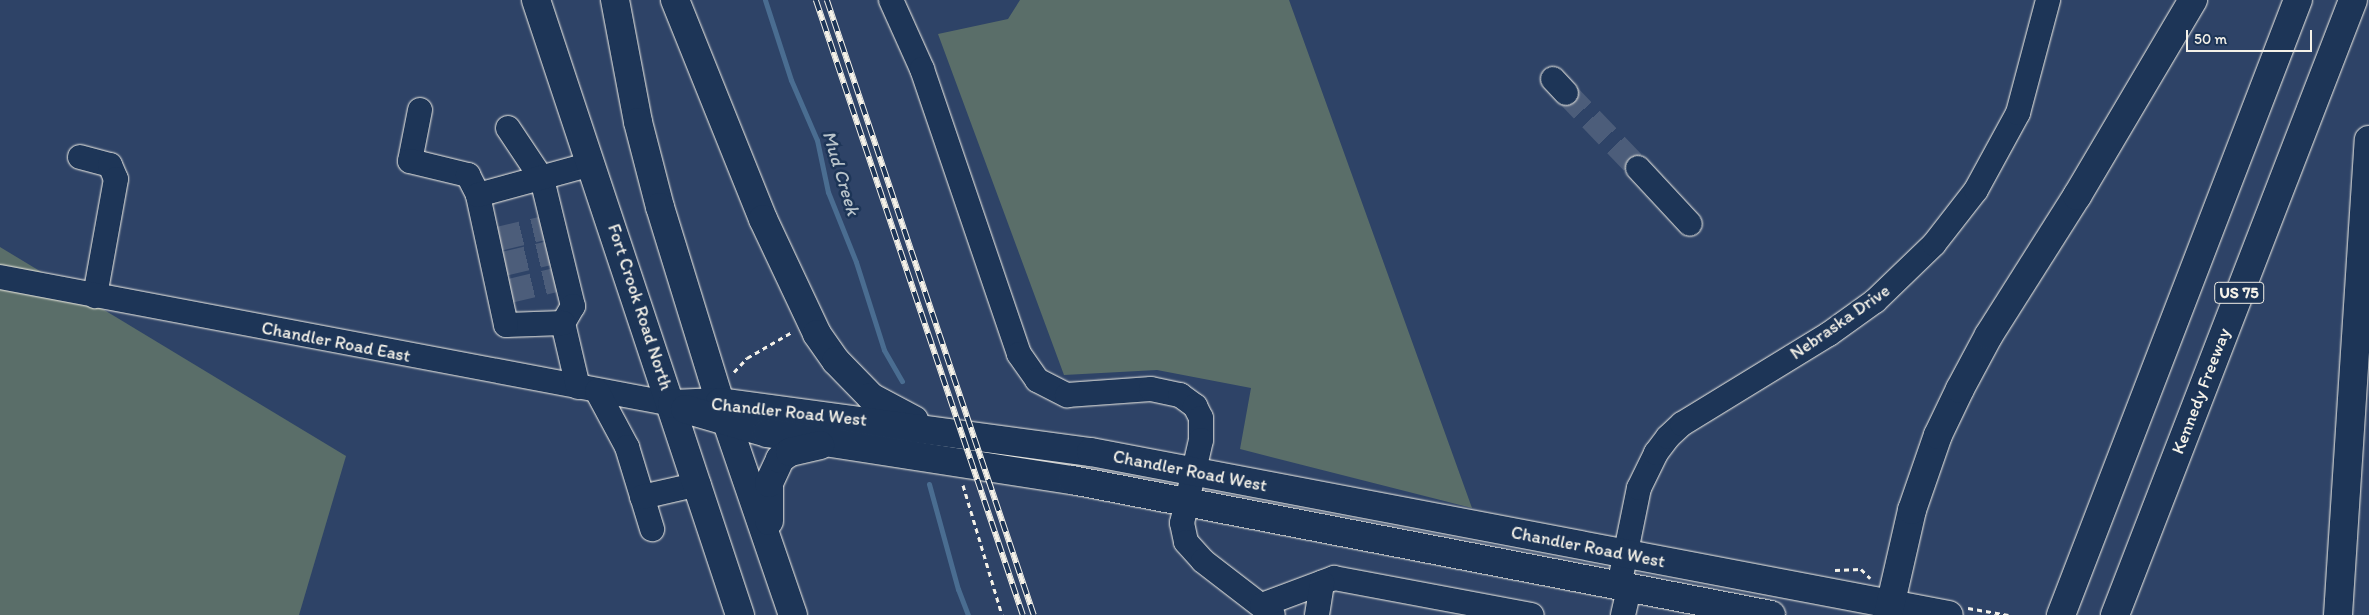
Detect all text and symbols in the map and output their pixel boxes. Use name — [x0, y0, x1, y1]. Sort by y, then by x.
scale bar — [2189, 20, 2315, 52]
text: 50 m — [2194, 30, 2227, 48]
water label: Mud Creek — [817, 128, 865, 218]
street label: Fort Crook Road North — [603, 221, 677, 393]
street label: Nebraska Drive — [1786, 280, 1894, 364]
road number: US 75 — [2214, 280, 2264, 306]
street label: Chandler Road East — [260, 317, 412, 367]
street label: Kennedy Freeway — [2167, 325, 2235, 457]
street label: Chandler Road West — [711, 393, 867, 431]
street label: Chandler Road West — [1112, 446, 1268, 496]
street label: Chandler Road West — [1510, 522, 1666, 572]

